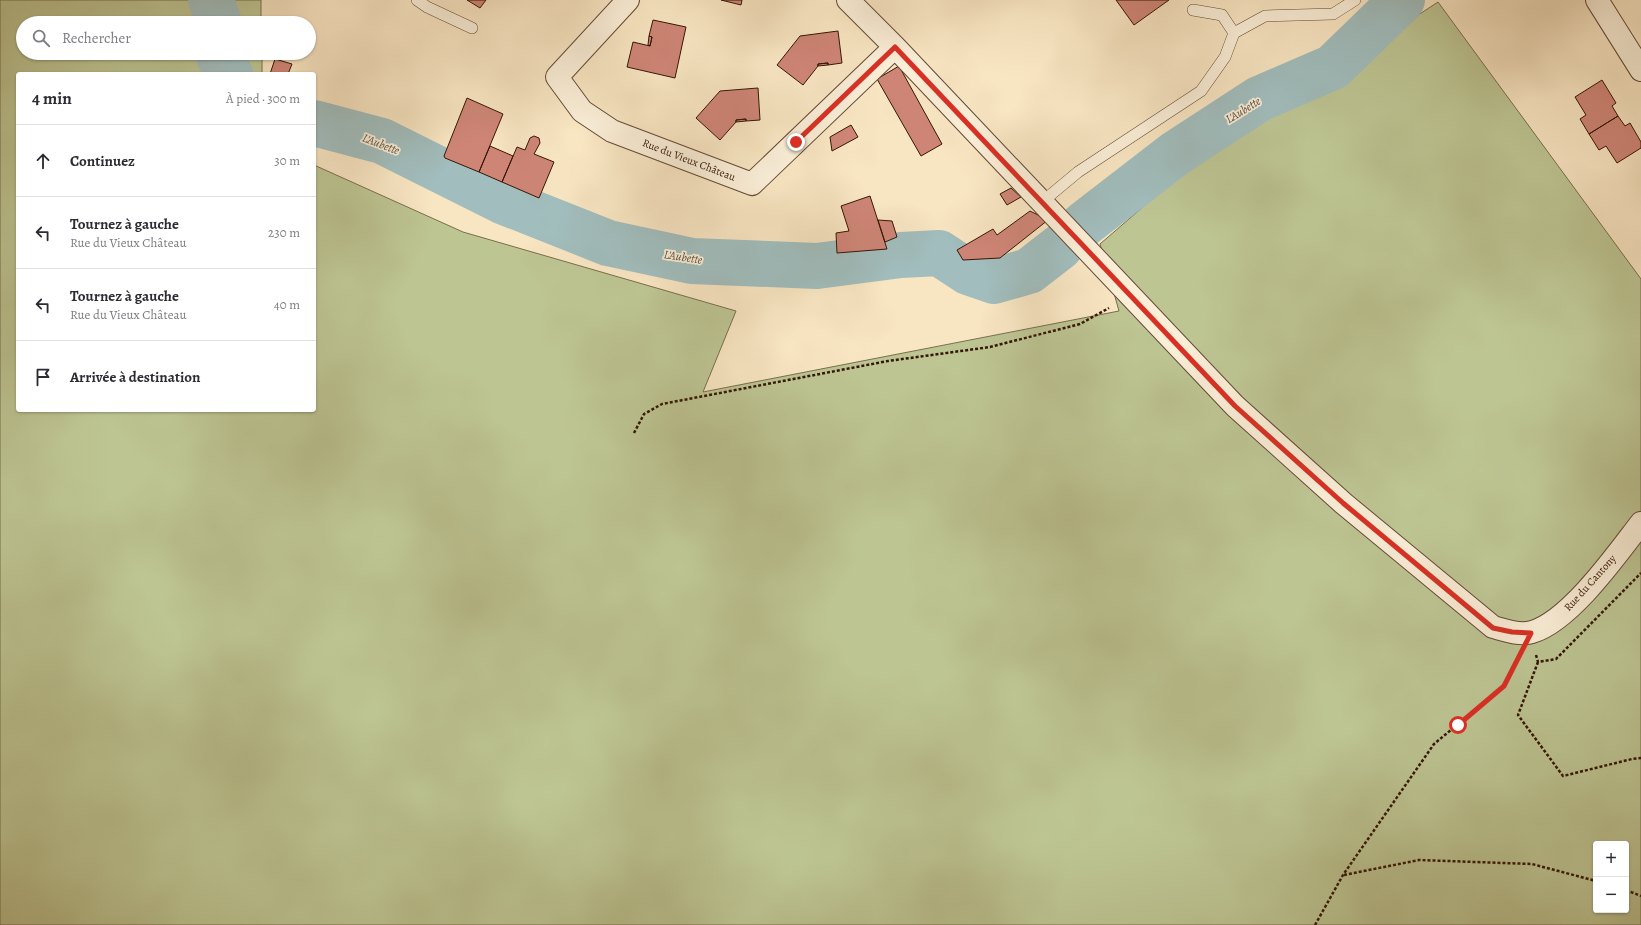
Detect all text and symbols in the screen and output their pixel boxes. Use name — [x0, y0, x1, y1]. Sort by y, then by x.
search box — [16, 16, 316, 60]
icon: search — [30, 27, 52, 49]
text: Rechercher — [62, 28, 131, 48]
text: 4 min — [32, 87, 72, 110]
text: À pied · 300 m — [226, 90, 300, 107]
water label: L'Aubette — [1222, 93, 1264, 127]
water label: L'Aubette — [360, 130, 403, 159]
route end — [787, 133, 805, 151]
street label: Rue du Vieux Château — [640, 135, 738, 185]
icon: ahead — [32, 150, 54, 172]
text: Continuez — [70, 151, 135, 171]
text: 30 m — [274, 152, 300, 169]
text: Tournez à gauche — [70, 214, 179, 234]
icon: left — [32, 222, 54, 244]
text: 230 m — [268, 224, 300, 241]
text: Rue du Vieux Château — [70, 234, 187, 251]
water label: L'Aubette — [663, 246, 704, 268]
text: Tournez à gauche — [70, 286, 179, 306]
icon: left — [32, 294, 54, 316]
text: 40 m — [274, 296, 300, 313]
text: Rue du Vieux Château — [70, 306, 187, 323]
icon: arrive — [32, 366, 54, 388]
text: Arrivée à destination — [70, 367, 201, 387]
street label: Rue du Cantony — [1561, 551, 1620, 615]
route start — [1449, 716, 1467, 734]
map controls — [1593, 841, 1629, 913]
button: + — [1593, 841, 1629, 877]
button: − — [1593, 877, 1629, 913]

